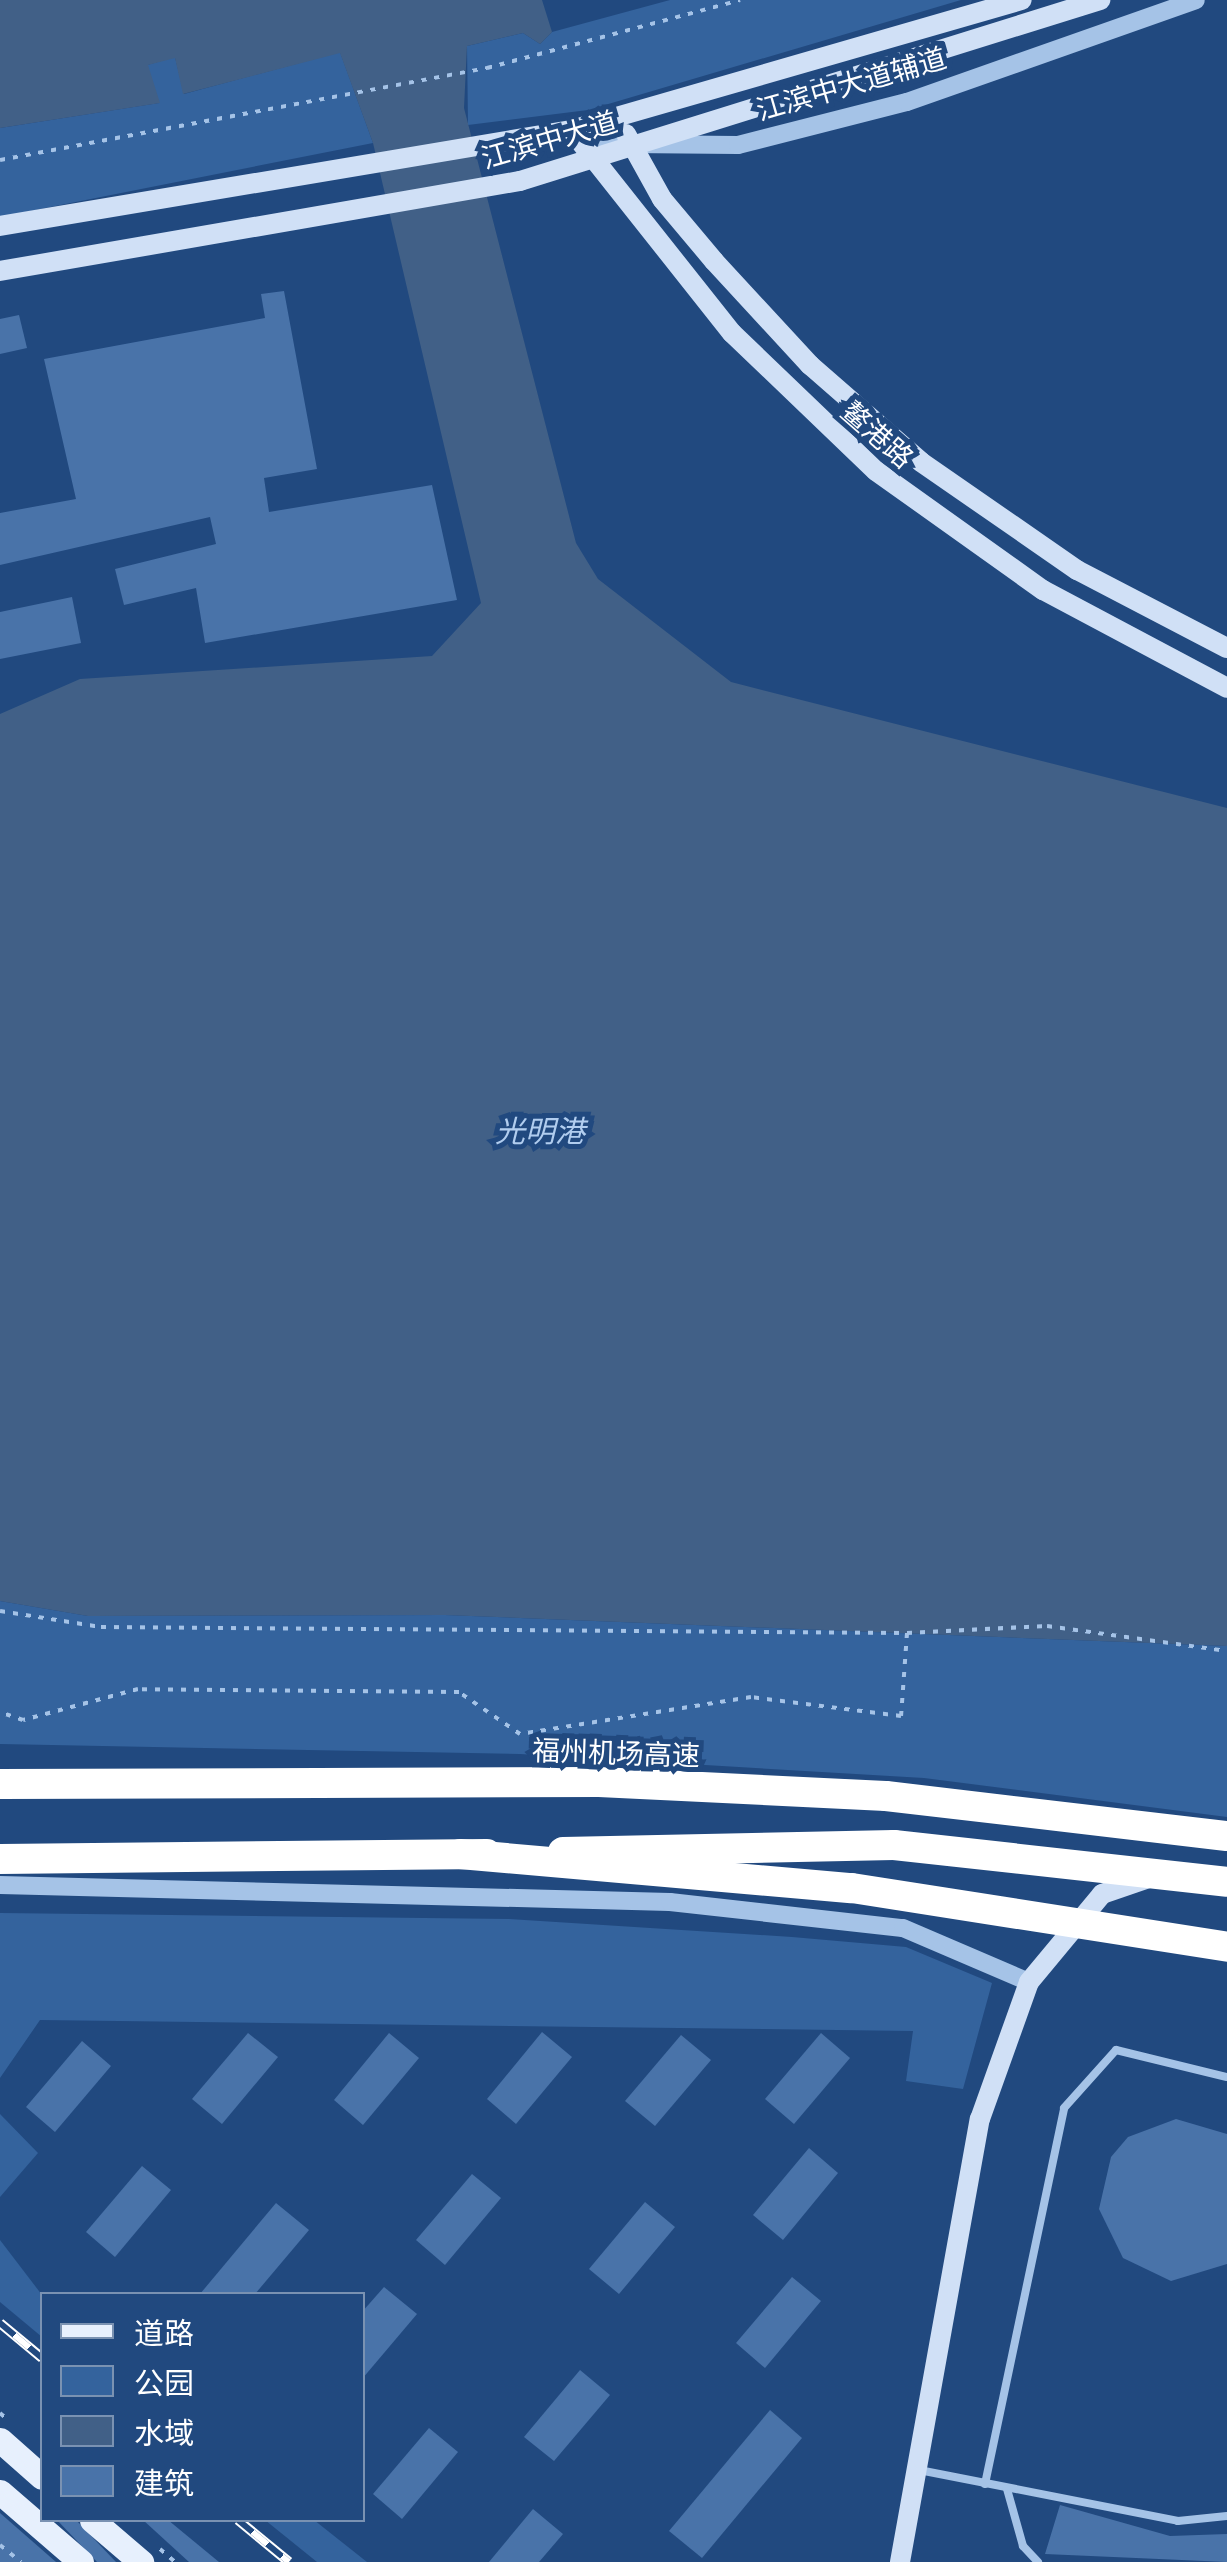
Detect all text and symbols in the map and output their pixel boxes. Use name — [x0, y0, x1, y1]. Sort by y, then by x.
street label: 江滨中大道辅道 — [752, 40, 950, 126]
street label: 江滨中大道 — [477, 104, 621, 174]
street label: 鳌港路 — [835, 394, 921, 474]
water label: 光明港 — [495, 1112, 585, 1148]
street label: 福州机场高速 — [531, 1732, 701, 1772]
legend — [40, 2292, 365, 2522]
text: 道路 — [134, 2314, 194, 2350]
text: 公园 — [134, 2364, 194, 2400]
text: 水域 — [134, 2414, 194, 2450]
text: 建筑 — [134, 2464, 194, 2500]

